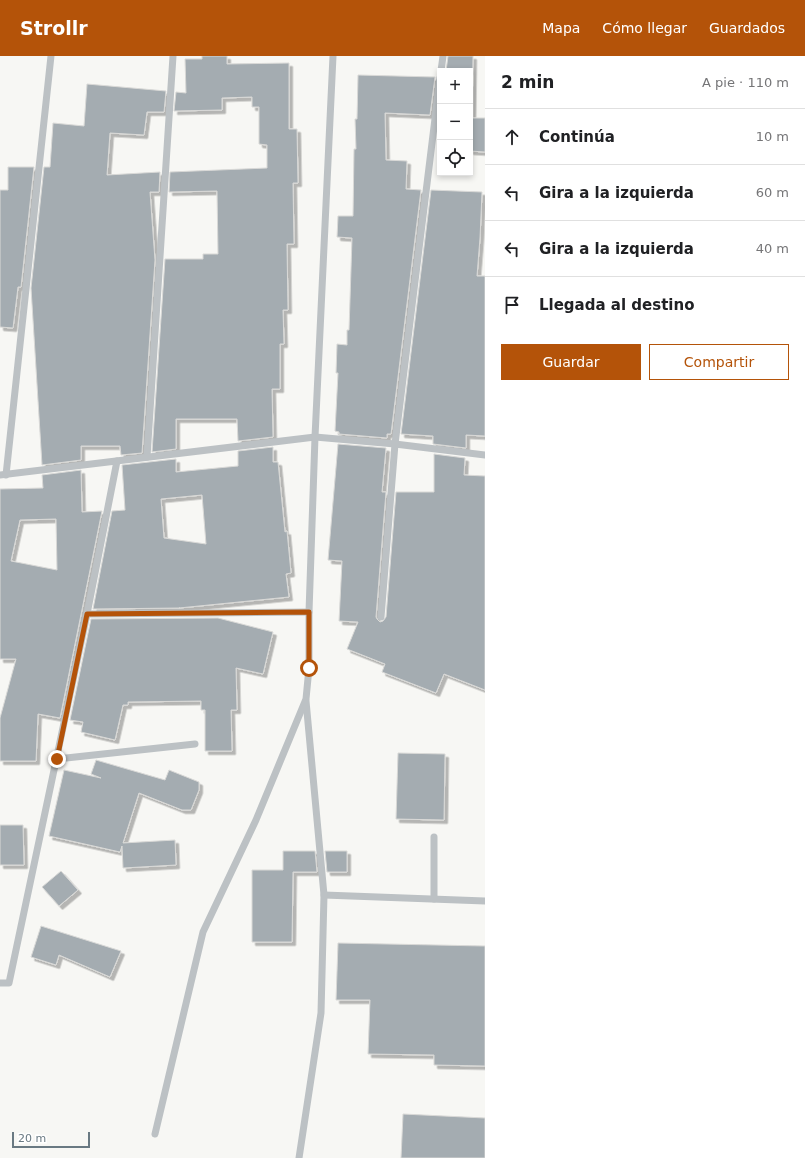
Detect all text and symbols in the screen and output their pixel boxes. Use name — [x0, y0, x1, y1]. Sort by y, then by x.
text: Strollr — [20, 17, 88, 39]
text: Mapa — [542, 20, 580, 36]
text: Cómo llegar — [602, 20, 687, 36]
text: Guardados — [709, 20, 785, 36]
map controls — [437, 68, 473, 176]
button: + — [437, 68, 473, 104]
text: 2 min — [501, 72, 554, 92]
text: A pie · 110 m — [702, 75, 789, 90]
button: − — [437, 104, 473, 140]
icon: ahead — [501, 126, 523, 148]
text: Continúa — [539, 128, 615, 146]
text: 10 m — [756, 129, 789, 144]
button: locate — [437, 140, 473, 176]
icon: left — [501, 182, 523, 204]
text: Gira a la izquierda — [539, 184, 694, 202]
text: 60 m — [756, 185, 789, 200]
icon: left — [501, 238, 523, 260]
text: Gira a la izquierda — [539, 240, 694, 258]
text: 40 m — [756, 241, 789, 256]
icon: arrive — [501, 294, 523, 316]
text: Llegada al destino — [539, 296, 694, 314]
button: Guardar — [501, 344, 641, 380]
button: Compartir — [649, 344, 789, 380]
route start — [300, 659, 318, 677]
route end — [48, 750, 66, 768]
scale bar — [12, 1130, 90, 1149]
text: 20 m — [18, 1132, 46, 1145]

